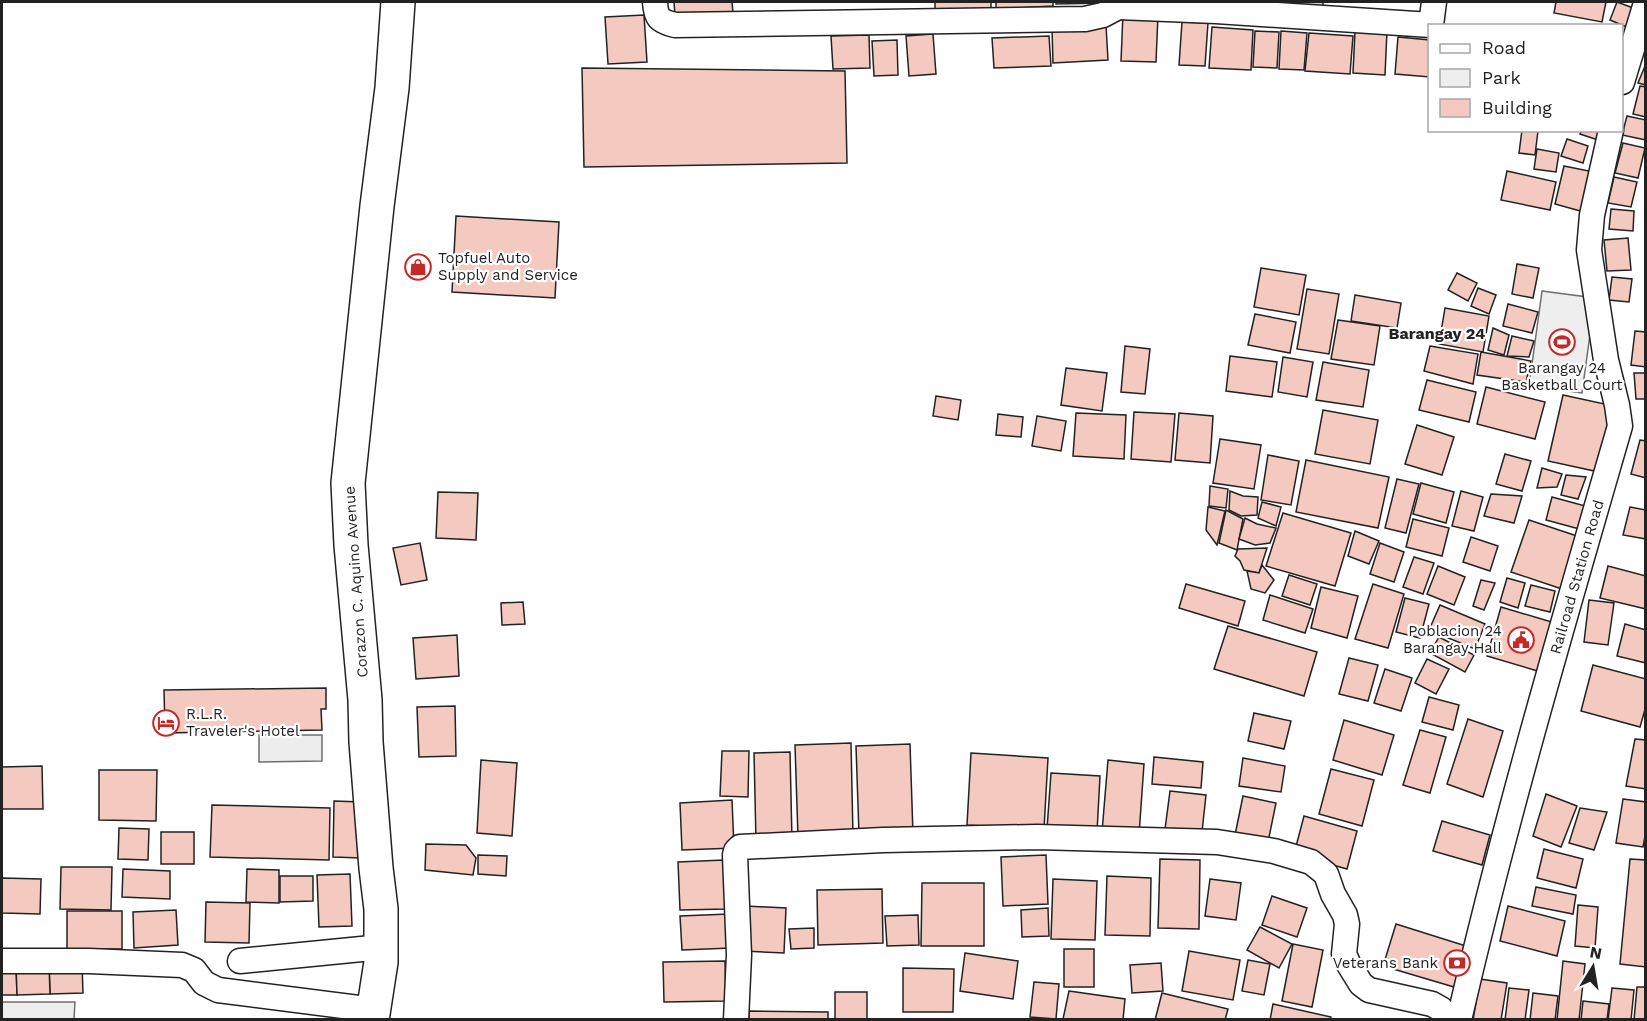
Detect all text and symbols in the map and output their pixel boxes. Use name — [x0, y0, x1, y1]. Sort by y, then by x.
legend — [1428, 24, 1623, 132]
text: Road — [1482, 37, 1526, 58]
text: Park — [1482, 67, 1521, 88]
text: Building — [1482, 97, 1552, 118]
place label: Topfuel Auto Supply and Service — [438, 249, 578, 284]
shop icon: Topfuel Auto Supply and Service — [403, 252, 433, 282]
district label: Barangay 24 — [1389, 324, 1485, 343]
sports icon: Barangay 24 Basketball Court — [1547, 327, 1577, 357]
place label: Barangay 24 Basketball Court — [1501, 359, 1623, 394]
street label: Corazon C. Aquino Avenue — [340, 486, 372, 678]
street label: Railroad Station Road — [1546, 498, 1608, 656]
place label: Poblacion 24 Barangay Hall — [1403, 622, 1502, 657]
public building icon: Poblacion 24 Barangay Hall — [1506, 625, 1536, 655]
place label: R.L.R. Traveler's Hotel — [186, 705, 300, 740]
hotel icon: R.L.R. Traveler's Hotel — [151, 708, 181, 738]
north arrow — [1563, 937, 1623, 997]
text: N — [1588, 942, 1603, 963]
bank icon: Veterans Bank — [1442, 948, 1472, 978]
place label: Veterans Bank — [1333, 954, 1438, 972]

